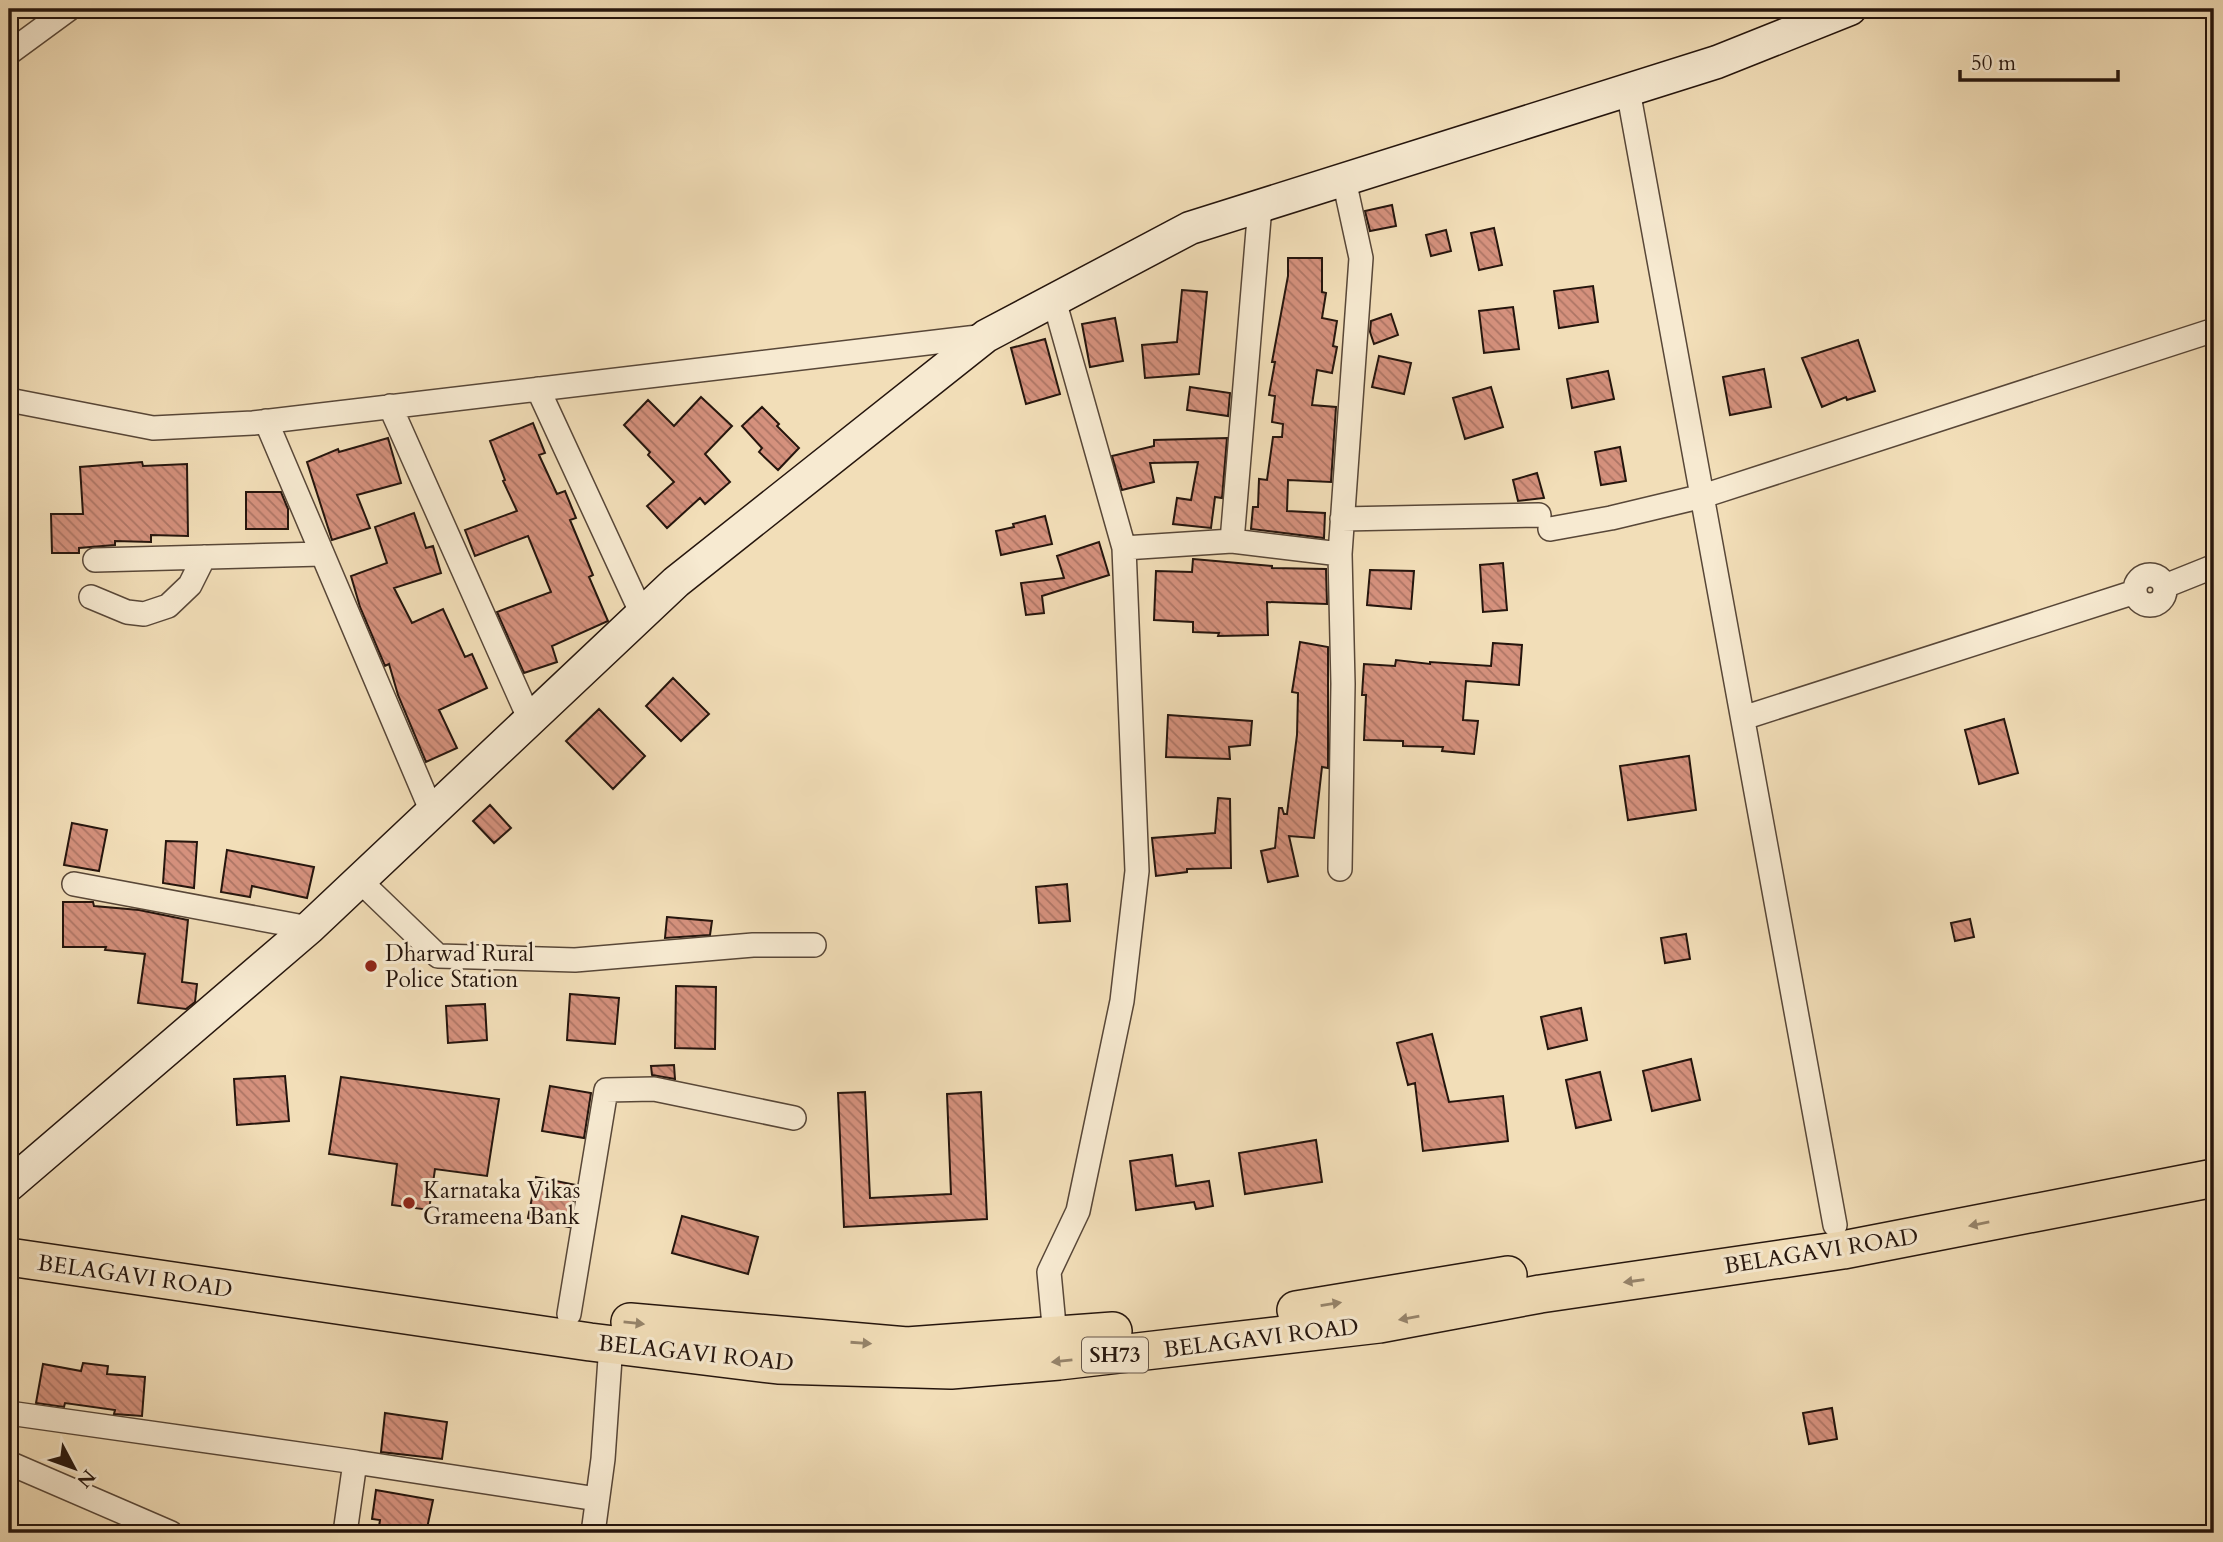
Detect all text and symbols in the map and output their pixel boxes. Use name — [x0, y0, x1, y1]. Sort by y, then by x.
scale bar — [1960, 38, 2118, 82]
text: 50 m — [1971, 49, 2016, 78]
place label: Dharwad Rural Police Station — [385, 938, 534, 995]
marker: Dharwad Rural Police Station — [363, 958, 379, 974]
place label: Karnataka Vikas Grameena Bank — [423, 1175, 581, 1232]
marker: Karnataka Vikas Grameena Bank — [401, 1195, 417, 1211]
one-way arrow — [1968, 1218, 1990, 1229]
street label: BELAGAVI ROAD — [1722, 1220, 1920, 1282]
street label: BELAGAVI ROAD — [36, 1247, 234, 1305]
one-way arrow — [1622, 1275, 1644, 1286]
one-way arrow — [1320, 1298, 1342, 1309]
street label: BELAGAVI ROAD — [1162, 1311, 1360, 1365]
one-way arrow — [1398, 1313, 1420, 1324]
one-way arrow — [623, 1317, 645, 1328]
street label: BELAGAVI ROAD — [597, 1327, 795, 1379]
one-way arrow — [850, 1338, 872, 1349]
road number: SH73 — [1082, 1338, 1148, 1372]
one-way arrow — [1051, 1356, 1073, 1367]
north arrow — [38, 1434, 108, 1504]
text: N — [71, 1464, 101, 1494]

